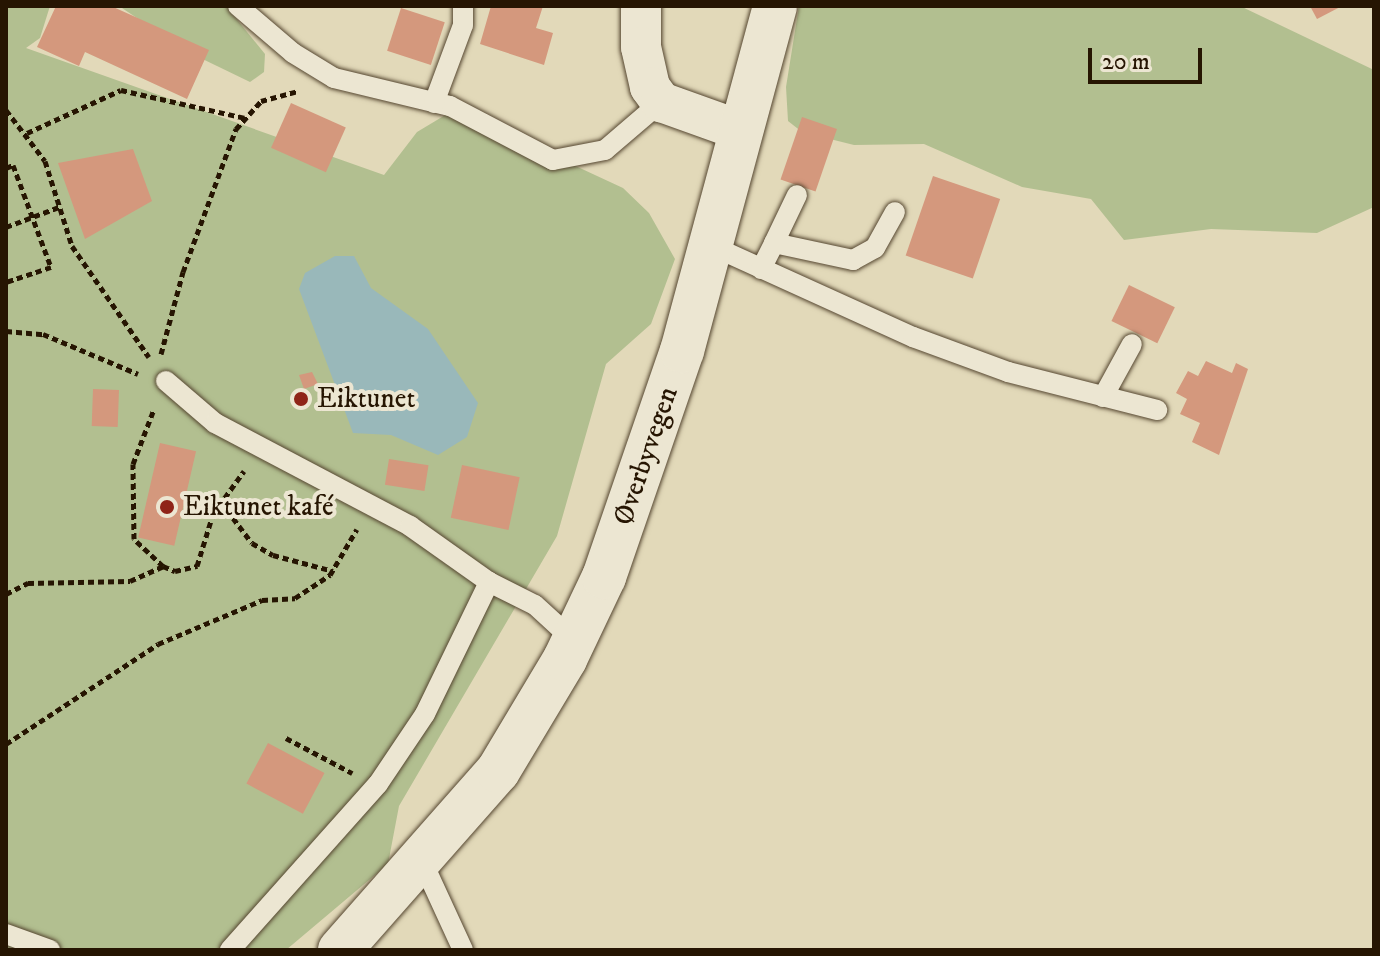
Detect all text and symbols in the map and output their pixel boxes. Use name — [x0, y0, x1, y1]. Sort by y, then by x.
scale bar — [1092, 32, 1206, 82]
text: 20 m — [1102, 47, 1150, 77]
place label: Eiktunet — [317, 382, 415, 416]
street label: Øverbyvegen — [607, 382, 685, 530]
marker: Eiktunet — [292, 390, 310, 408]
place label: Eiktunet kafé — [183, 490, 334, 524]
marker: Eiktunet kafé — [158, 498, 176, 516]

